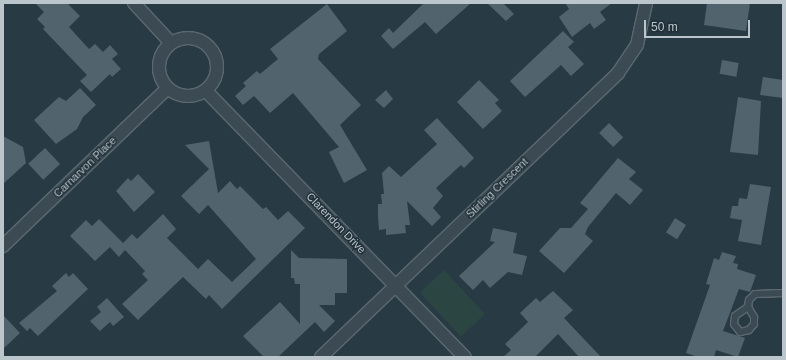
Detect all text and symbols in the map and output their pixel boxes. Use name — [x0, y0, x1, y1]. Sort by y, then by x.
scale bar — [646, 12, 752, 38]
text: 50 m — [651, 20, 678, 34]
street label: Carnarvon Place — [51, 134, 119, 200]
street label: Stirling Crescent — [463, 155, 531, 221]
street label: Clarendon Drive — [304, 190, 368, 256]

